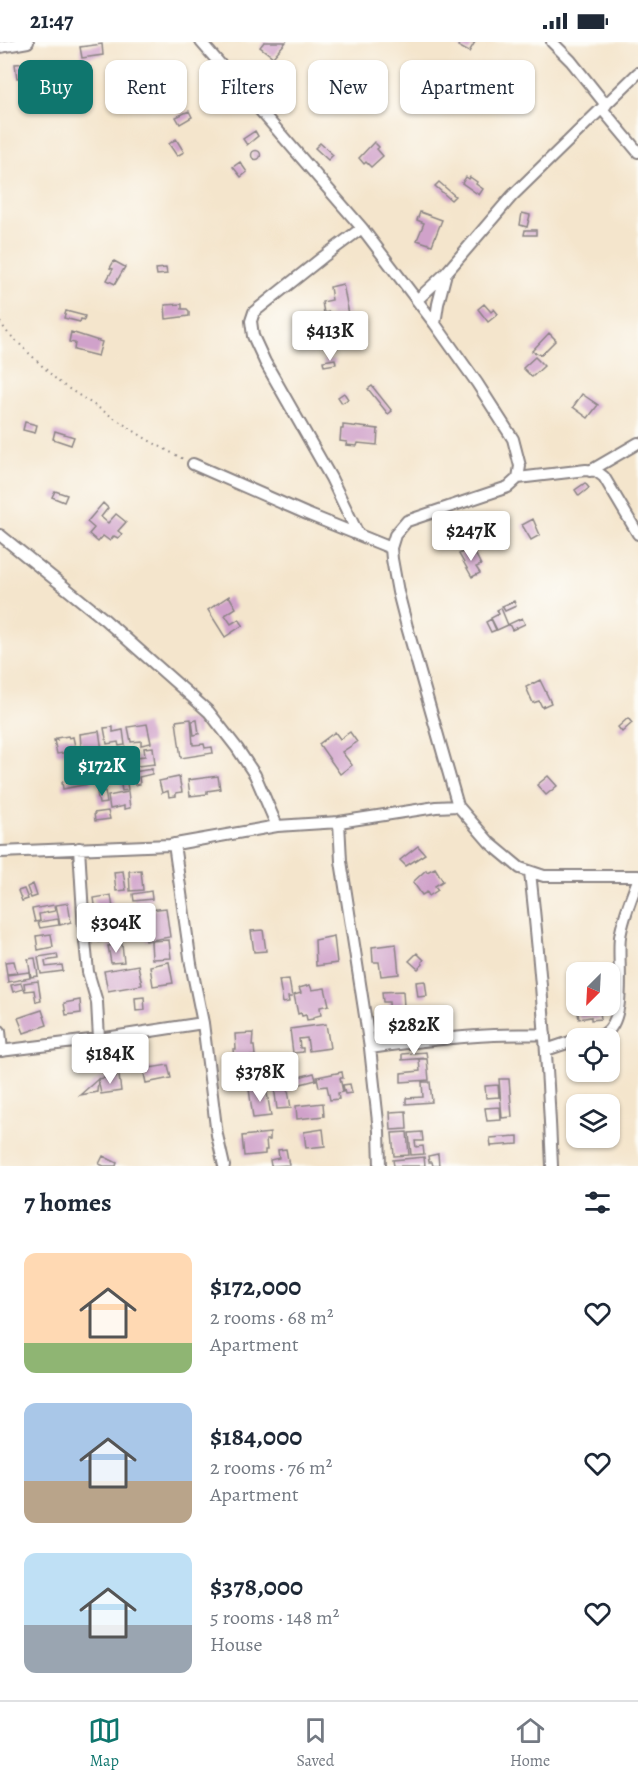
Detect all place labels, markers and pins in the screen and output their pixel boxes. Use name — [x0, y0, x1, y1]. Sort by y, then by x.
pin: $413K — [288, 311, 372, 362]
pin: $247K — [429, 511, 513, 562]
pin: $172K — [60, 746, 144, 797]
pin: $304K — [74, 903, 158, 954]
pin: $282K — [372, 1005, 456, 1056]
pin: $184K — [68, 1034, 152, 1085]
pin: $378K — [218, 1052, 302, 1103]

